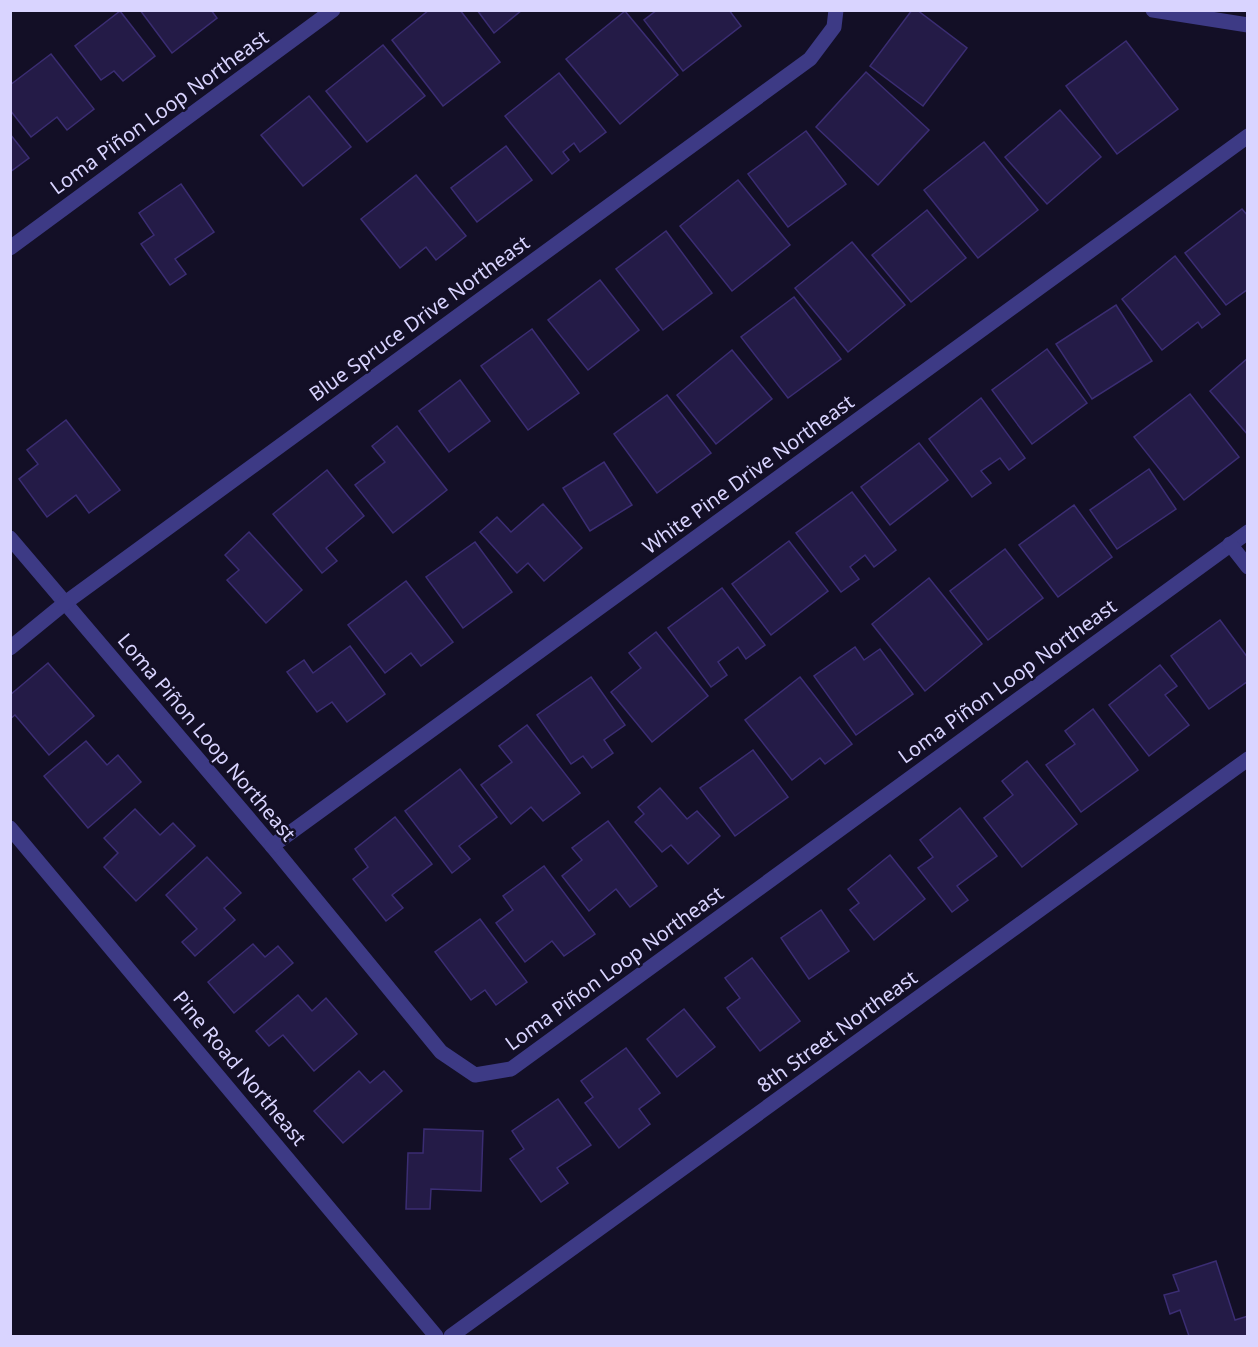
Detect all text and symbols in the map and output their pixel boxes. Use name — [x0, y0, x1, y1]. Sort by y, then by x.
street label: Loma Piñon Loop Northeast — [44, 24, 274, 200]
street label: Blue Spruce Drive Northeast — [303, 229, 535, 407]
street label: White Pine Drive Northeast — [637, 388, 859, 560]
street label: Loma Piñon Loop Northeast — [892, 593, 1122, 769]
street label: Loma Piñon Loop Northeast — [112, 627, 302, 847]
street label: Loma Piñon Loop Northeast — [499, 880, 729, 1056]
street label: 8th Street Northeast — [752, 964, 922, 1098]
street label: Pine Road Northeast — [167, 985, 313, 1151]

